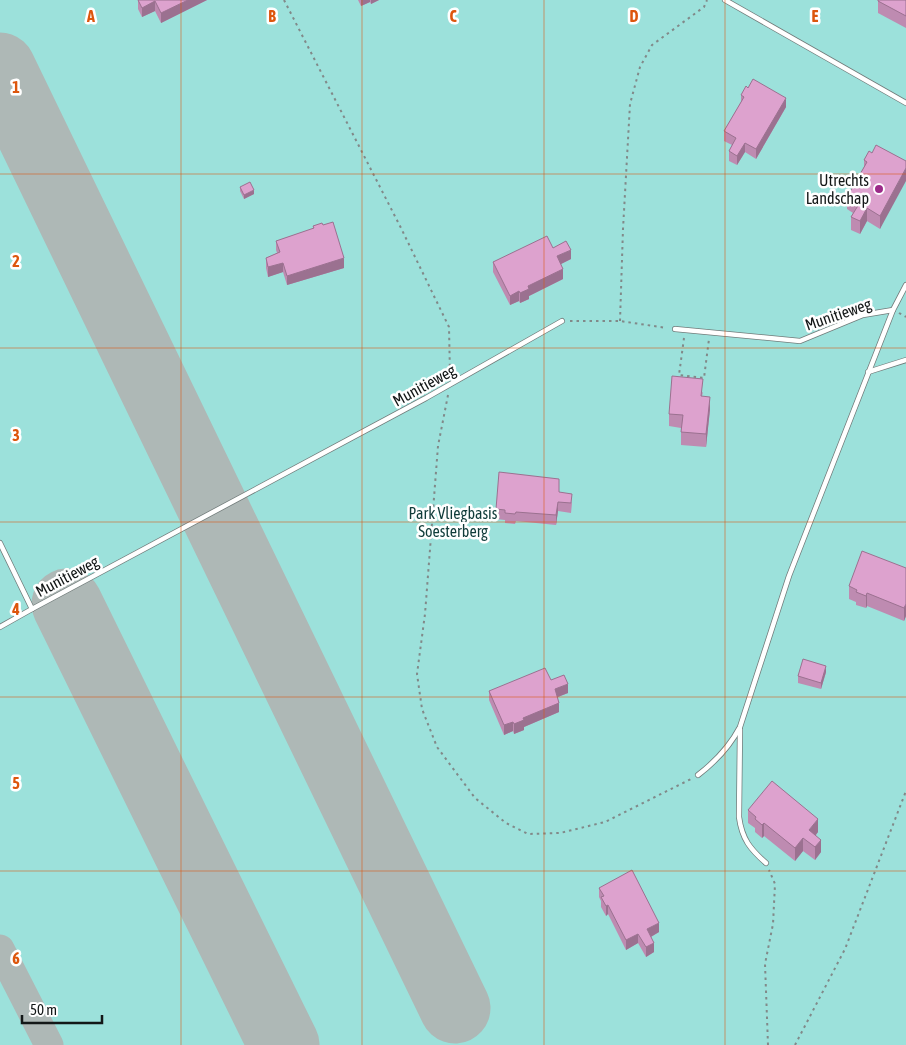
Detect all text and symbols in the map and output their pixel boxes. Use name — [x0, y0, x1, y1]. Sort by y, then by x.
text: A — [86, 7, 95, 25]
text: B — [268, 7, 276, 25]
text: C — [449, 7, 457, 25]
text: D — [630, 7, 639, 25]
text: E — [812, 7, 819, 25]
text: 1 — [12, 78, 20, 96]
place label: Utrechts Landschap — [806, 171, 869, 208]
marker: Utrechts Landschap — [873, 183, 885, 195]
text: 2 — [12, 252, 20, 270]
street label: Munitieweg — [803, 294, 874, 335]
street label: Munitieweg — [390, 360, 459, 410]
text: 3 — [12, 426, 20, 444]
park label: Park Vliegbasis Soesterberg — [409, 504, 498, 541]
street label: Munitieweg — [32, 552, 102, 601]
text: 4 — [11, 600, 20, 618]
text: 5 — [12, 774, 20, 792]
text: 6 — [12, 949, 20, 967]
scale bar — [22, 992, 102, 1024]
text: 50 m — [30, 1001, 57, 1018]

